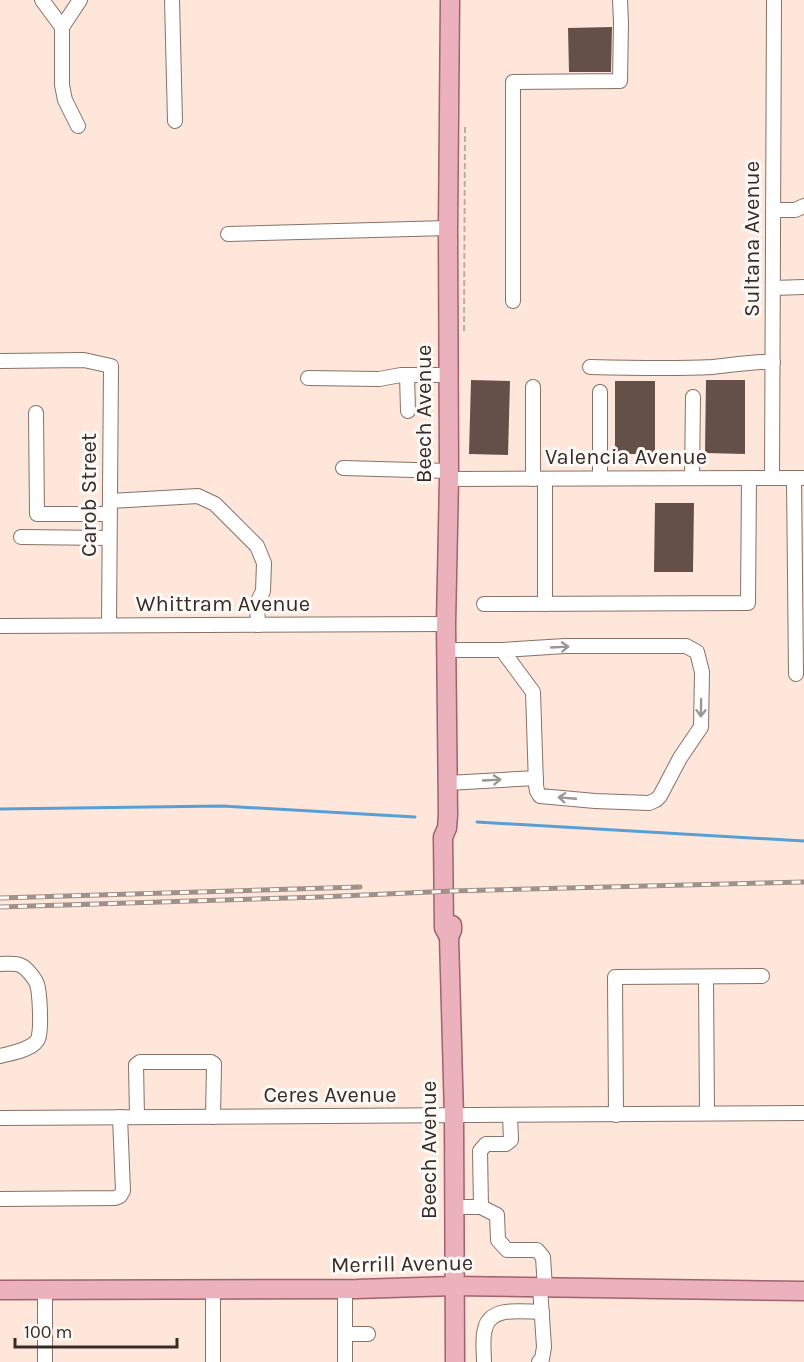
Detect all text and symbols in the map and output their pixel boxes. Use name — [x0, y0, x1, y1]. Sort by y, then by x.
street label: Sultana Avenue — [739, 161, 765, 317]
street label: Beech Avenue — [411, 345, 437, 483]
street label: Carob Street — [76, 433, 102, 557]
street label: Valencia Avenue — [545, 444, 707, 470]
street label: Whittram Avenue — [136, 591, 310, 617]
one-way arrow — [550, 641, 570, 652]
one-way arrow — [695, 697, 707, 717]
one-way arrow — [481, 775, 501, 786]
one-way arrow — [557, 792, 577, 803]
street label: Beech Avenue — [416, 1081, 442, 1219]
street label: Ceres Avenue — [263, 1082, 397, 1108]
street label: Merrill Avenue — [331, 1250, 473, 1278]
scale bar — [15, 1311, 177, 1349]
text: 100 m — [24, 1321, 72, 1343]

